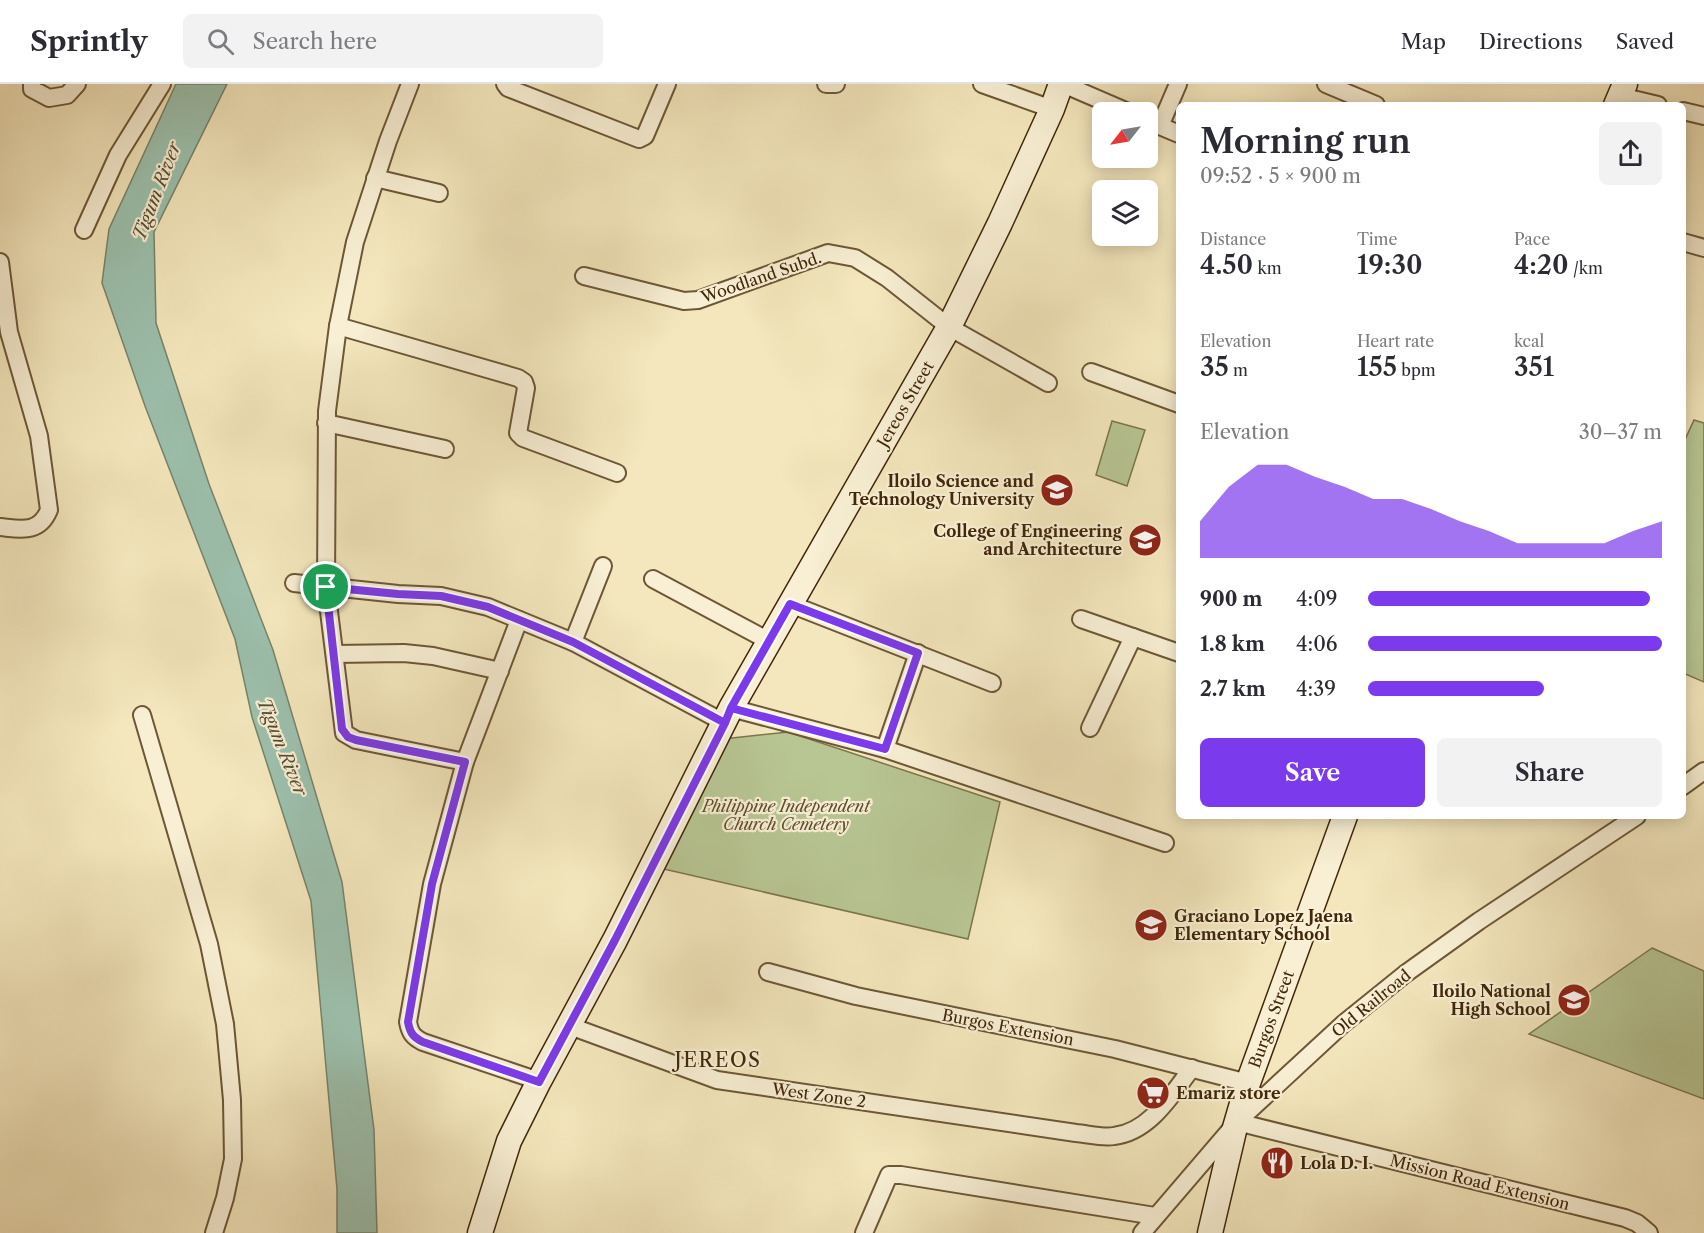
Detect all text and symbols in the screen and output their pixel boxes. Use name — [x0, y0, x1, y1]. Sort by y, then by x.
search box — [183, 14, 603, 68]
text: Sprintly — [30, 24, 147, 58]
icon: search — [204, 25, 237, 58]
text: Search here — [252, 28, 377, 55]
text: Map — [1401, 29, 1446, 54]
text: Directions — [1479, 29, 1583, 54]
text: Saved — [1616, 29, 1674, 54]
north arrow — [1092, 102, 1158, 168]
map controls — [1092, 102, 1158, 246]
text: Morning run — [1200, 121, 1411, 162]
button: share — [1599, 122, 1662, 185]
water label: Tigum River — [128, 137, 186, 243]
text: 09:52 · 5 × 900 m — [1200, 164, 1361, 188]
button: layers — [1092, 180, 1158, 246]
text: Distance — [1200, 229, 1266, 249]
text: Time — [1357, 229, 1397, 249]
text: Pace — [1514, 229, 1550, 249]
street label: Woodland Subd. — [697, 247, 824, 307]
text: 4.50 — [1200, 249, 1253, 281]
text: 19:30 — [1357, 249, 1423, 281]
text: 4:20 — [1514, 249, 1569, 281]
text: km — [1253, 258, 1282, 278]
text: /km — [1569, 258, 1603, 278]
text: Elevation — [1200, 331, 1271, 351]
text: Heart rate — [1357, 331, 1434, 351]
text: kcal — [1514, 331, 1544, 351]
text: 35 — [1200, 351, 1229, 383]
text: 155 — [1357, 351, 1397, 383]
text: 351 — [1514, 351, 1554, 383]
street label: Jereos Street — [871, 357, 938, 453]
text: m — [1229, 360, 1248, 380]
text: bpm — [1397, 360, 1436, 380]
text: Elevation — [1200, 420, 1289, 444]
text: 30–37 m — [1579, 420, 1662, 444]
place label: Iloilo Science and Technology University — [849, 471, 1035, 509]
school or university icon: Iloilo Science and Technology University — [1039, 472, 1075, 508]
place label: College of Engineering and Architecture — [933, 521, 1123, 559]
school or university icon: College of Engineering and Architecture — [1127, 522, 1163, 558]
pin — [300, 561, 351, 612]
icon: arrive — [309, 570, 342, 603]
text: 900 m — [1200, 587, 1262, 611]
text: 4:09 — [1296, 587, 1338, 611]
text: 1.8 km — [1200, 632, 1265, 656]
text: 4:06 — [1296, 632, 1338, 656]
text: 2.7 km — [1200, 677, 1266, 701]
text: 4:39 — [1296, 677, 1336, 701]
water label: Tigum River — [252, 695, 312, 801]
button: Save — [1200, 738, 1425, 807]
button: Share — [1437, 738, 1662, 807]
park label: Philippine Independent Church Cemetery — [700, 796, 871, 834]
place label: Graciano Lopez Jaena Elementary School — [1174, 906, 1354, 944]
school or university icon: Graciano Lopez Jaena Elementary School — [1133, 907, 1169, 943]
street label: Old Railroad — [1327, 965, 1415, 1041]
street label: Burgos Street — [1244, 967, 1298, 1071]
place label: Iloilo National High School — [1432, 981, 1551, 1019]
school or university icon: Iloilo National High School — [1556, 982, 1592, 1018]
street label: Burgos Extension — [940, 1004, 1076, 1050]
district label: JEREOS — [671, 1048, 762, 1072]
supermarket icon: Emariz store — [1135, 1075, 1171, 1111]
street label: West Zone 2 — [770, 1078, 867, 1112]
place label: Emariz store — [1176, 1083, 1281, 1103]
restaurant icon: Lola D. I. — [1259, 1145, 1295, 1181]
street label: Mission Road Extension — [1388, 1150, 1572, 1214]
place label: Lola D. I. — [1300, 1153, 1373, 1173]

